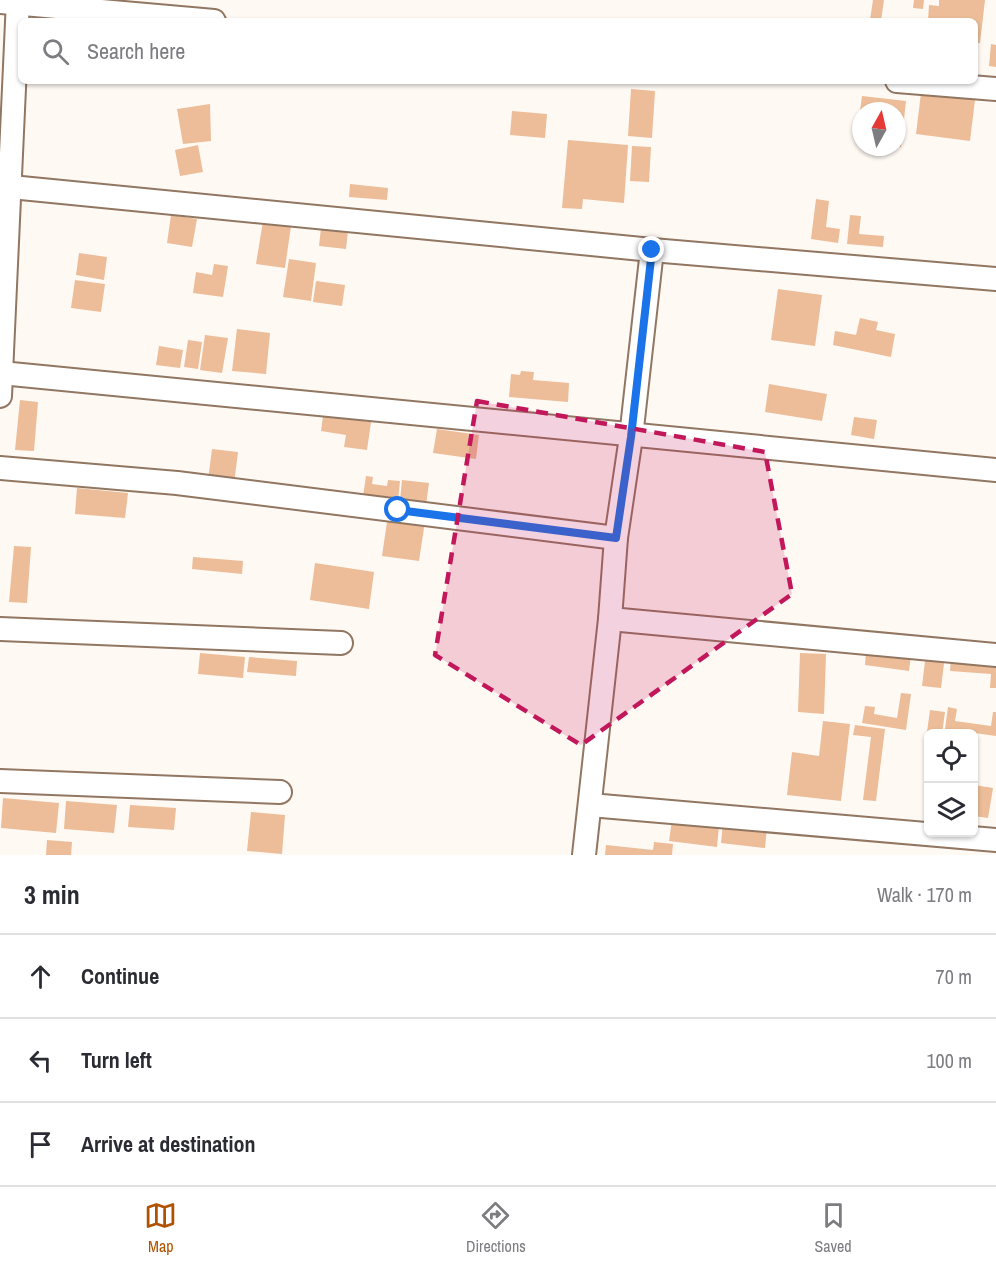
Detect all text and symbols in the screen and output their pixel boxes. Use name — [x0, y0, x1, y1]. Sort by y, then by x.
search box — [18, 18, 978, 84]
icon: search — [39, 35, 72, 68]
text: Search here — [87, 36, 185, 66]
north arrow — [852, 102, 906, 156]
route end — [638, 236, 664, 262]
route start — [384, 496, 410, 522]
map controls — [924, 729, 978, 837]
button: locate — [924, 729, 978, 783]
button: layers — [924, 783, 978, 837]
text: 3 min — [24, 877, 80, 912]
text: Walk · 170 m — [877, 881, 972, 908]
icon: ahead — [24, 960, 57, 993]
text: Continue — [81, 961, 159, 991]
text: 70 m — [936, 963, 972, 990]
icon: left — [24, 1044, 57, 1077]
text: Turn left — [81, 1045, 152, 1075]
text: 100 m — [926, 1047, 972, 1074]
icon: arrive — [24, 1128, 57, 1161]
text: Arrive at destination — [81, 1129, 255, 1159]
tab: Map — [144, 1199, 177, 1257]
tab: Directions — [466, 1199, 526, 1257]
tab: Saved — [814, 1199, 852, 1257]

